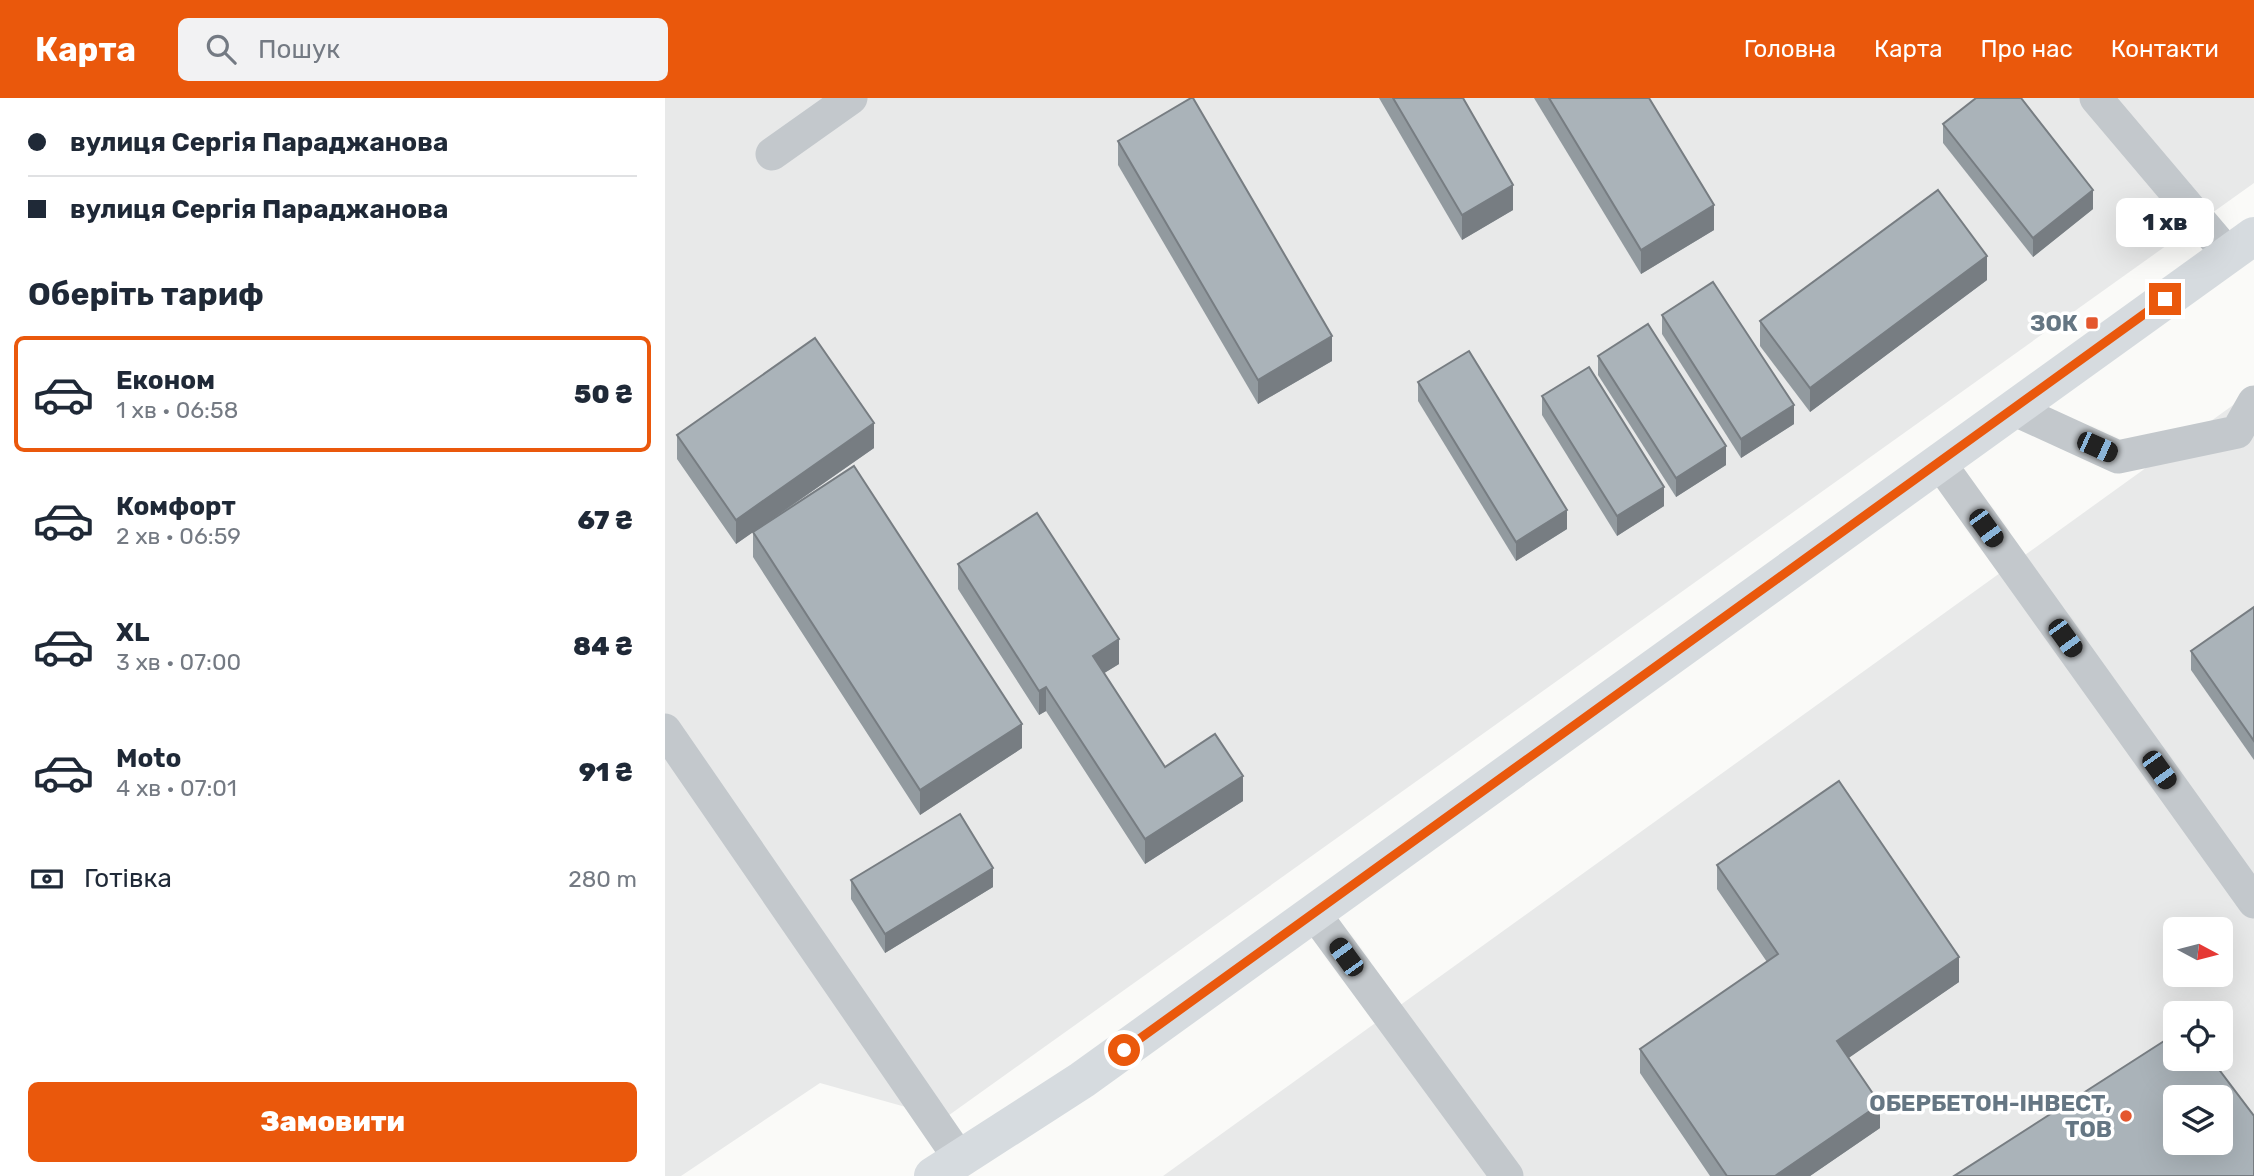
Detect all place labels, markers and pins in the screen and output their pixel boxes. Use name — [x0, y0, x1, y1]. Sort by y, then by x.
place label: ЗОК — [2030, 309, 2078, 337]
marker: ЗОК — [2084, 315, 2100, 331]
place label: ОБЕРБЕТОН-ІНВЕСТ, ТОВ — [1869, 1089, 2112, 1143]
marker: ОБЕРБЕТОН-ІНВЕСТ, ТОВ — [2118, 1108, 2134, 1124]

